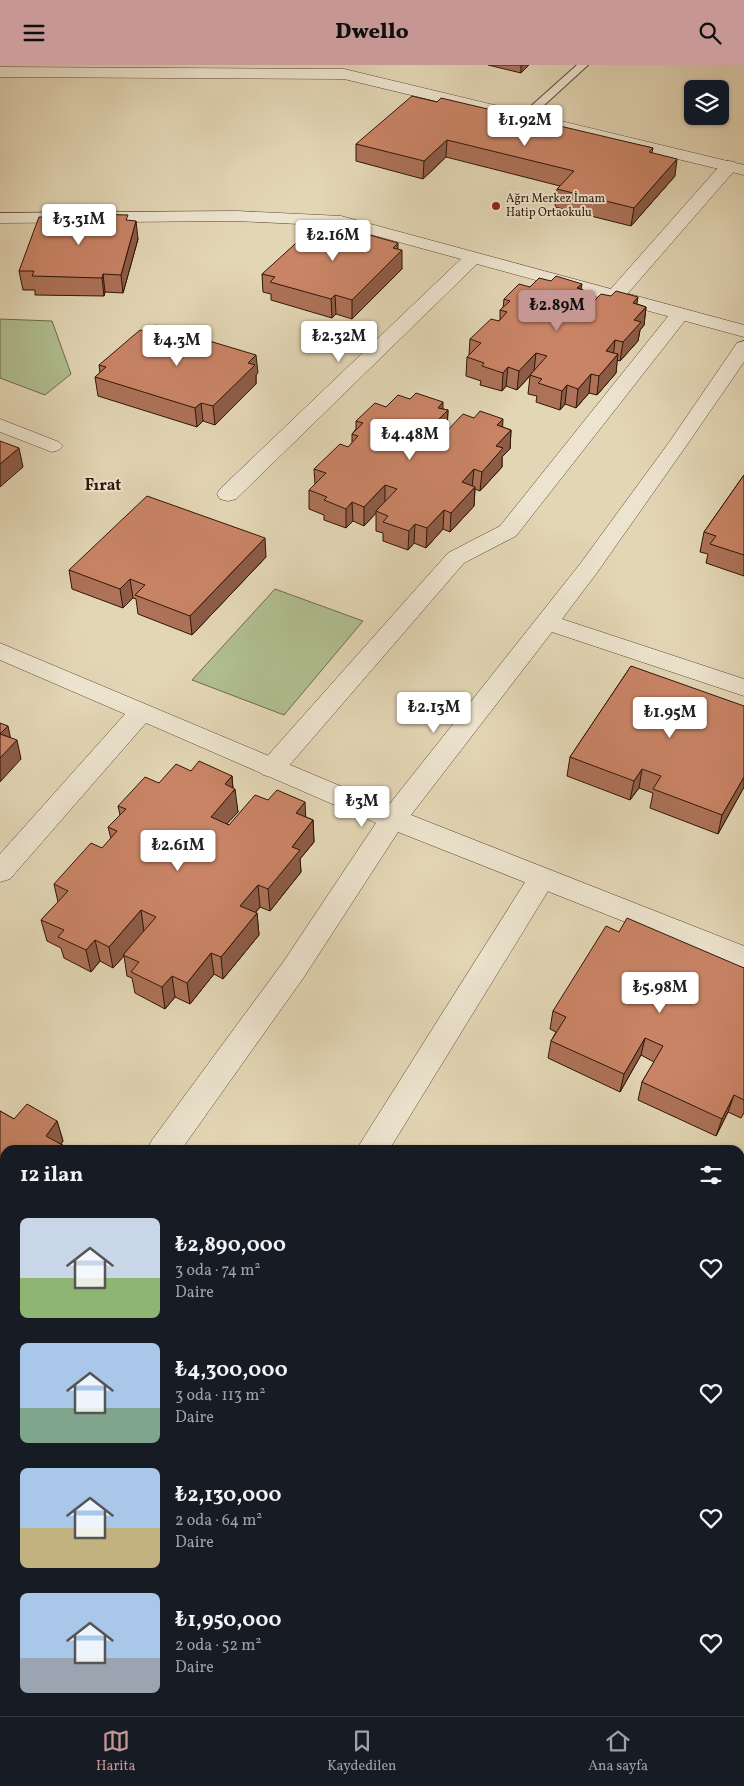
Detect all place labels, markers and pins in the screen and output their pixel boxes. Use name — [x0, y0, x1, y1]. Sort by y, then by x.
pin: ₺1.92M — [484, 104, 566, 147]
place label: Ağrı Merkez İmam Hatip Ortaokulu — [506, 191, 606, 221]
marker: Ağrı Merkez İmam Hatip Ortaokulu — [490, 200, 502, 212]
pin: ₺3.31M — [38, 203, 120, 246]
pin: ₺2.16M — [292, 219, 374, 262]
pin: ₺2.89M — [516, 289, 598, 332]
pin: ₺2.32M — [298, 321, 380, 363]
pin: ₺4.3M — [142, 325, 212, 367]
pin: ₺4.48M — [369, 419, 451, 461]
pin: ₺2.13M — [393, 691, 475, 734]
pin: ₺1.95M — [629, 697, 711, 739]
pin: ₺3M — [338, 785, 386, 828]
pin: ₺2.61M — [137, 829, 219, 872]
pin: ₺5.98M — [619, 971, 701, 1014]

